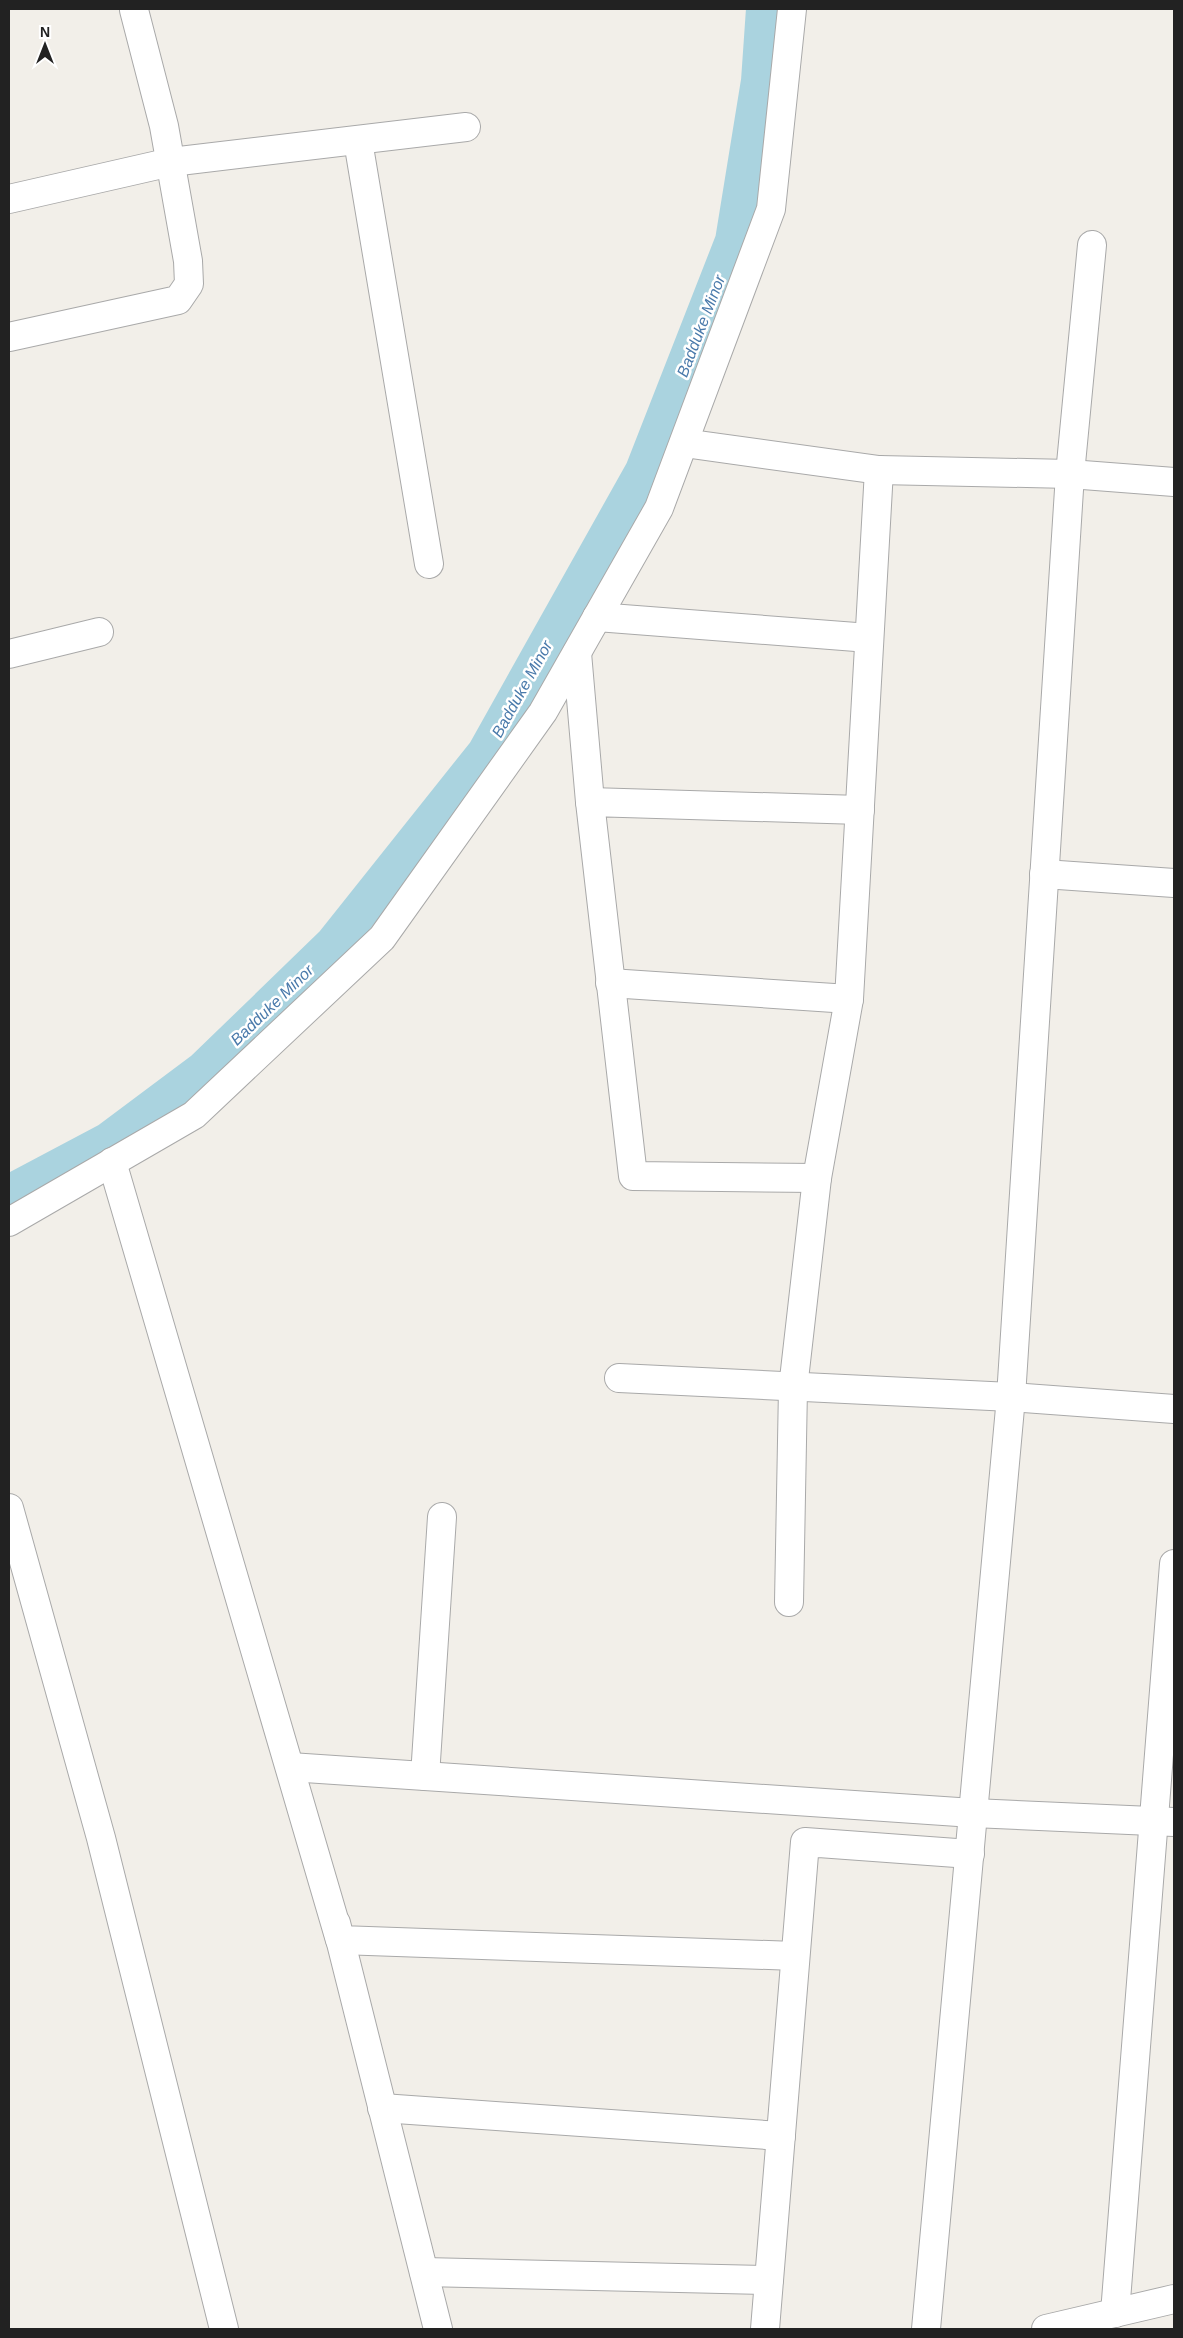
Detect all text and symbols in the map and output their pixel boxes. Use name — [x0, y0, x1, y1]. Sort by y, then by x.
north arrow — [20, 20, 70, 70]
text: N — [40, 24, 50, 40]
water label: Badduke Minor — [674, 272, 728, 379]
water label: Badduke Minor — [488, 637, 556, 740]
water label: Badduke Minor — [227, 961, 317, 1048]

